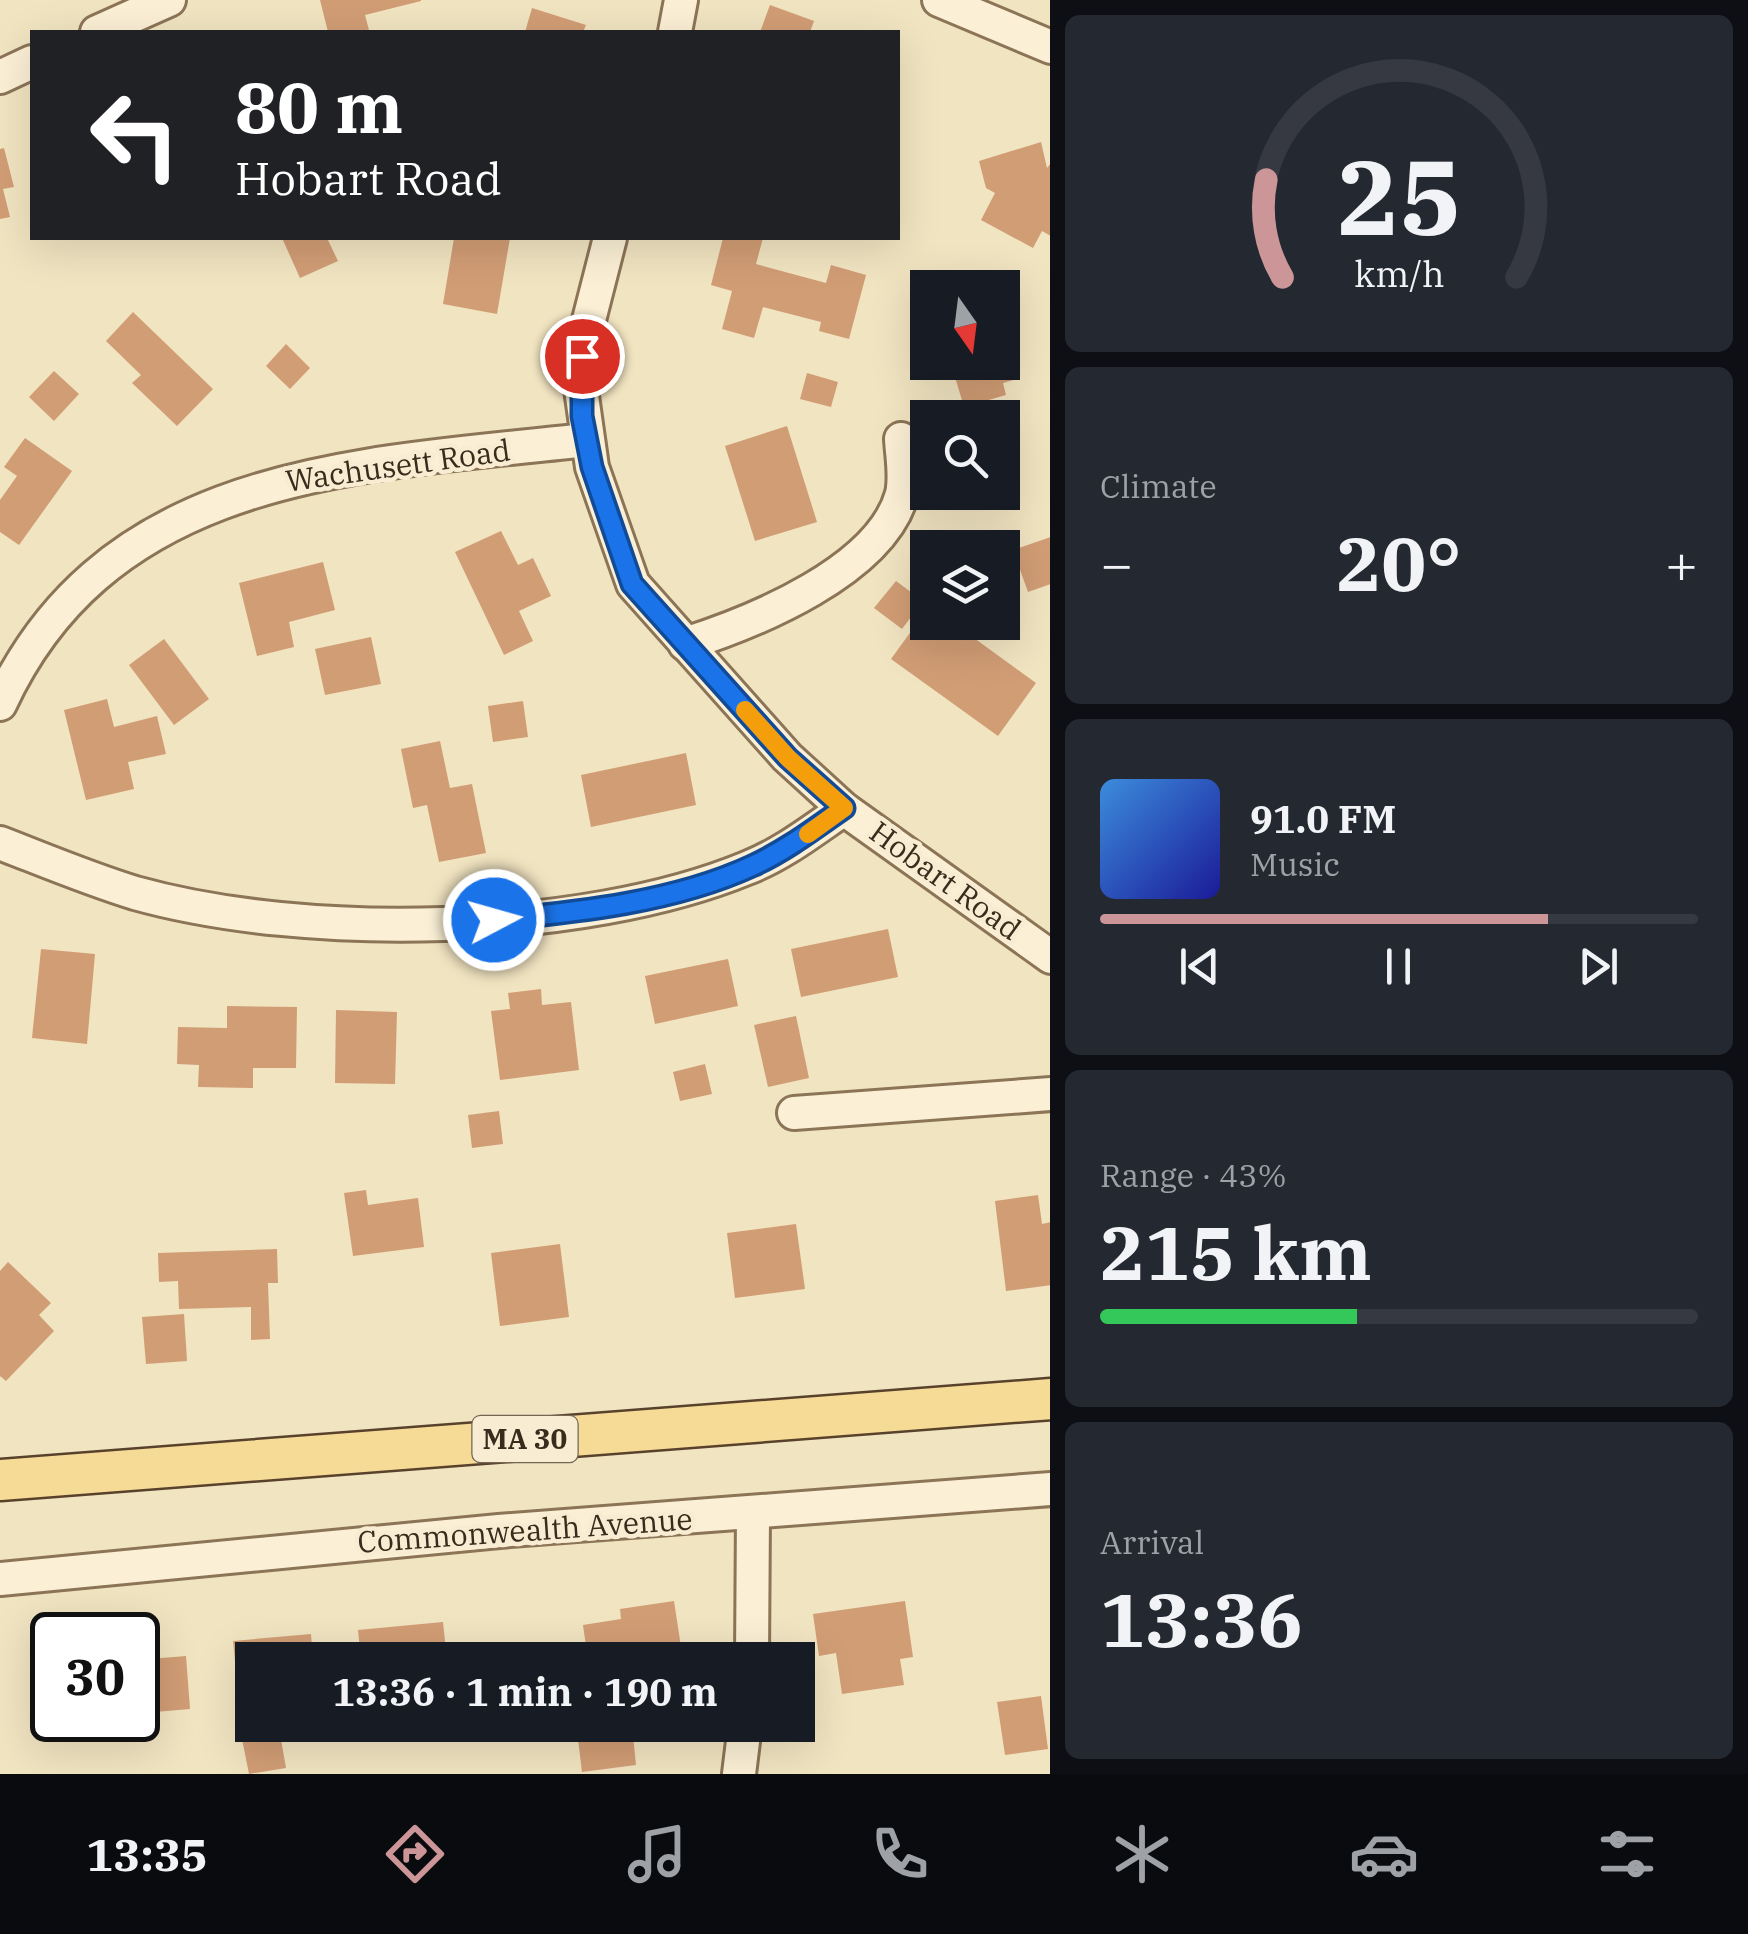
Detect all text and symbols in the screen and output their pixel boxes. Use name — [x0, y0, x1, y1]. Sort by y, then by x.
text: 80 m — [235, 61, 403, 152]
icon: left — [70, 70, 200, 200]
text: 25 — [1337, 128, 1461, 264]
text: Hobart Road — [235, 149, 502, 207]
text: km/h — [1354, 250, 1444, 297]
north arrow — [910, 270, 1020, 380]
map controls — [910, 270, 1020, 640]
pin — [540, 314, 625, 399]
icon: arrive — [555, 329, 610, 384]
button: search — [910, 400, 1020, 510]
street label: Wachusett Road — [283, 429, 513, 500]
text: Climate — [1100, 465, 1217, 507]
text: 20° — [1336, 514, 1462, 612]
text: − — [1100, 528, 1133, 599]
text: + — [1665, 528, 1698, 599]
button: layers — [910, 530, 1020, 640]
text: 91.0 FM — [1250, 794, 1396, 843]
street label: Hobart Road — [862, 812, 1029, 948]
text: Music — [1250, 843, 1340, 885]
position arrow — [442, 868, 546, 972]
icon: previous — [1172, 939, 1227, 994]
icon: pause — [1371, 939, 1426, 994]
icon: next — [1571, 939, 1626, 994]
text: Range · 43% — [1100, 1154, 1287, 1196]
text: 215 km — [1100, 1203, 1372, 1301]
road number: MA 30 — [472, 1416, 578, 1462]
street label: Commonwealth Avenue — [356, 1498, 694, 1561]
text: Arrival — [1100, 1521, 1204, 1563]
text: 13:36 — [1100, 1570, 1303, 1668]
speed limit sign: 30 — [30, 1612, 160, 1742]
text: 13:36 · 1 min · 190 m — [332, 1667, 718, 1716]
icon: directions — [380, 1819, 450, 1889]
icon: music — [622, 1819, 692, 1889]
icon: phone — [865, 1819, 935, 1889]
icon: climate — [1107, 1819, 1177, 1889]
icon: car — [1349, 1819, 1419, 1889]
icon: filters — [1592, 1819, 1662, 1889]
text: 13:35 — [86, 1825, 208, 1883]

